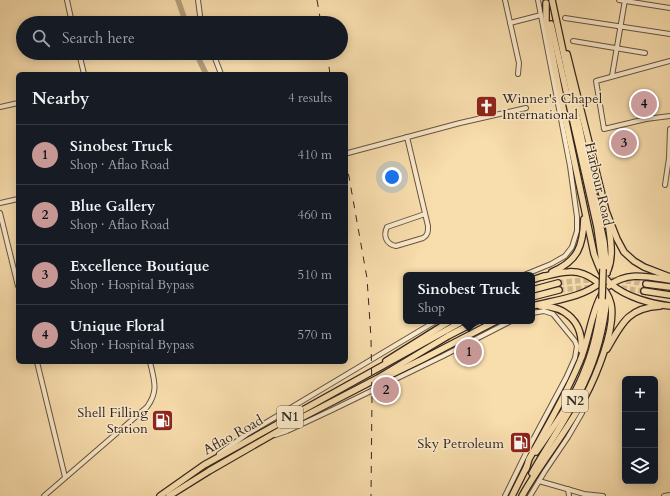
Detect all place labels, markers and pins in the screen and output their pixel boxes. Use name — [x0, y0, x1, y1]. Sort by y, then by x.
place label: Winner's Chapel International — [501, 89, 603, 124]
pin: 4 — [631, 89, 657, 119]
church icon: Winner's Chapel International — [474, 93, 500, 119]
pin: 3 — [611, 128, 637, 158]
pin: 1 — [456, 337, 482, 367]
pin: 2 — [373, 375, 399, 405]
place label: Shell Filling Station — [77, 403, 148, 438]
fuel station icon: Shell Filling Station — [150, 407, 176, 433]
fuel station icon: Sky Petroleum — [507, 430, 533, 456]
place label: Sky Petroleum — [417, 434, 504, 453]

